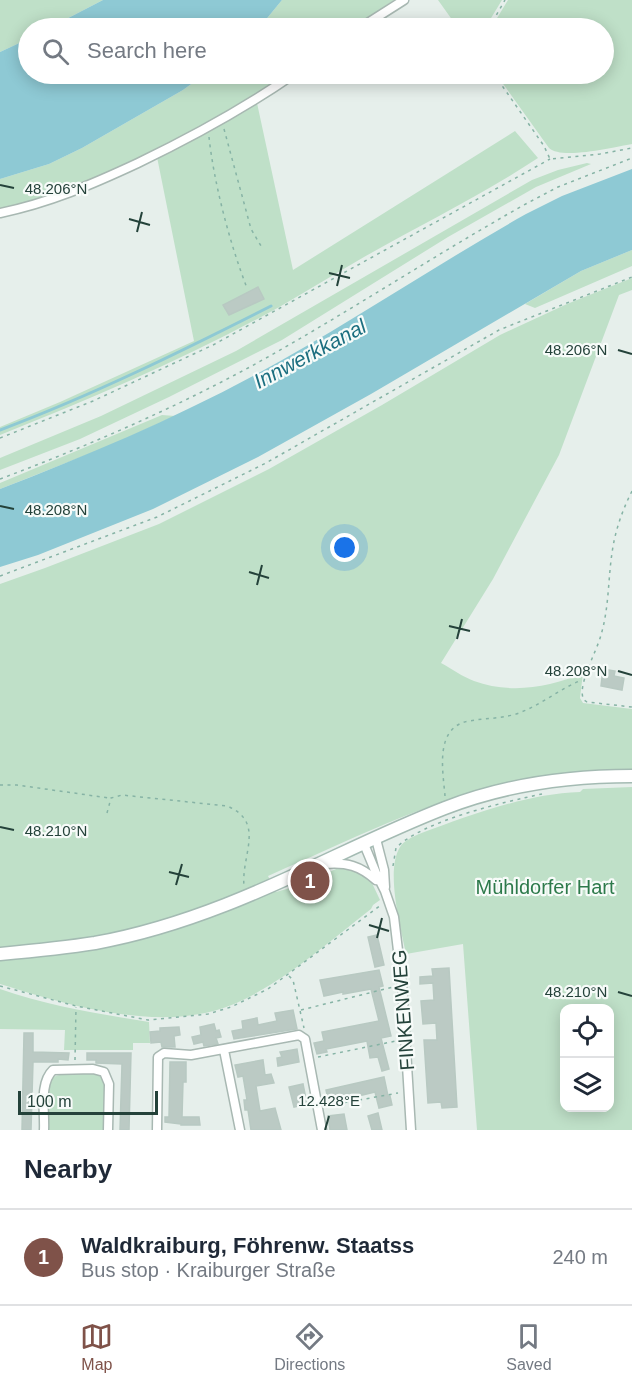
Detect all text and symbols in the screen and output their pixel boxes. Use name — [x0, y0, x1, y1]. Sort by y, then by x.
search box — [18, 18, 614, 84]
icon: search — [39, 35, 72, 68]
text: Search here — [87, 38, 207, 63]
text: 48.206°N — [25, 180, 87, 197]
water label: Innwerkkanal — [250, 314, 371, 393]
text: 48.206°N — [545, 341, 607, 358]
text: 48.208°N — [25, 501, 87, 518]
your location — [330, 533, 359, 562]
text: 48.208°N — [545, 662, 607, 679]
text: 48.210°N — [25, 822, 87, 839]
pin: 1 — [290, 858, 330, 904]
park label: Mühldorfer Hart — [476, 876, 615, 898]
street label: FINKENWEG — [388, 949, 418, 1071]
text: 48.210°N — [545, 983, 607, 1000]
map controls — [560, 1004, 614, 1112]
button: locate — [560, 1004, 614, 1058]
button: layers — [560, 1058, 614, 1112]
scale bar — [18, 1088, 158, 1116]
text: 12.428°E — [298, 1092, 360, 1109]
text: 100 m — [27, 1093, 71, 1110]
text: Nearby — [24, 1154, 112, 1184]
text: Waldkraiburg, Föhrenw. Staatss — [81, 1233, 414, 1258]
text: 1 — [38, 1246, 49, 1268]
text: 240 m — [552, 1246, 608, 1268]
text: Bus stop · Kraiburger Straße — [81, 1259, 336, 1281]
tab: Map — [80, 1320, 113, 1374]
tab: Directions — [274, 1320, 345, 1374]
tab: Saved — [506, 1320, 552, 1374]

